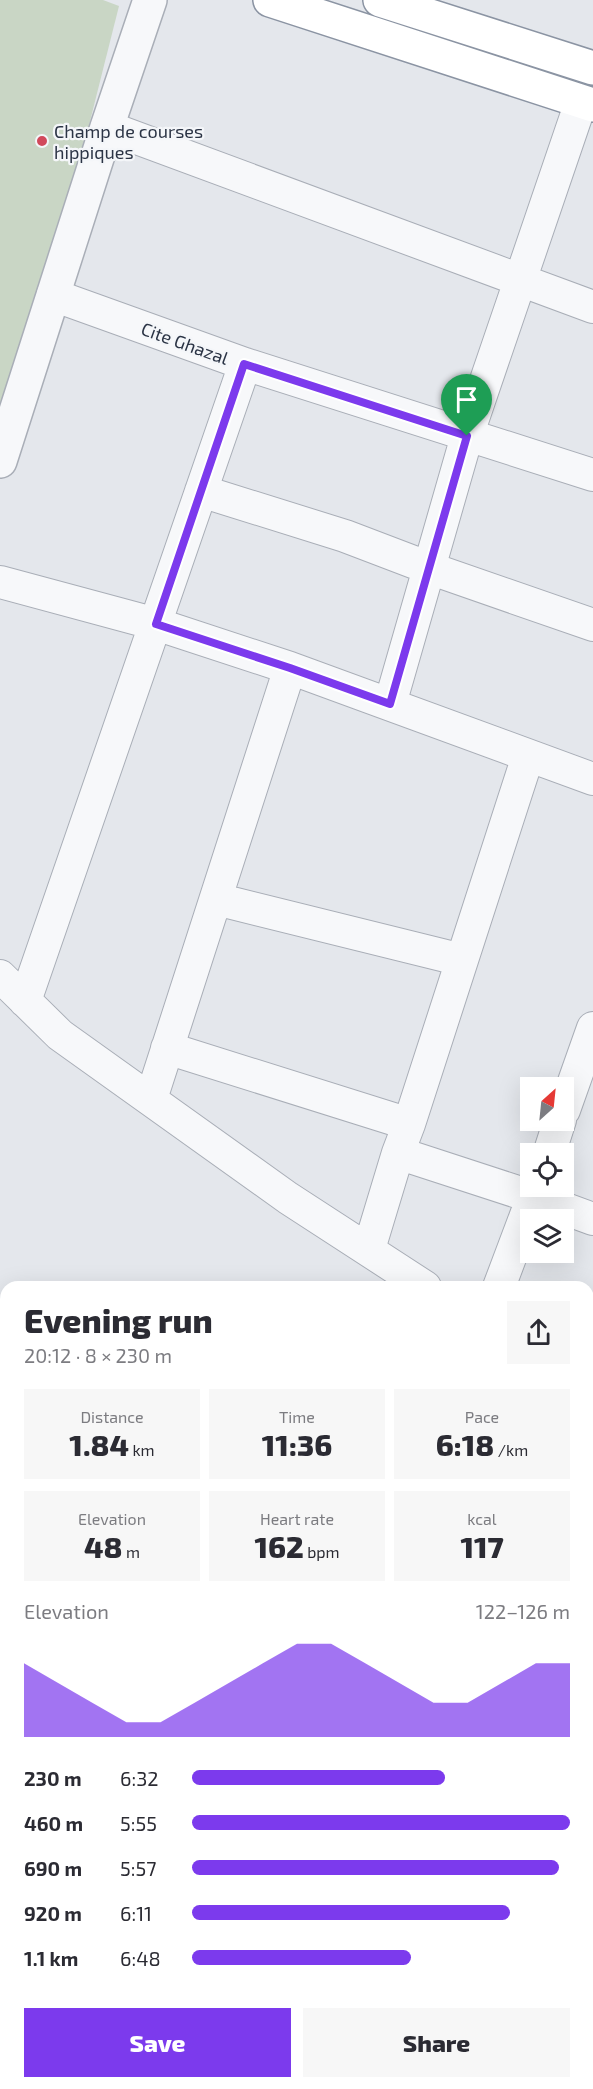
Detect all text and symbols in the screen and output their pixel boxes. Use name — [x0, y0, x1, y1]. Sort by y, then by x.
place label: Champ de courses hippiques — [54, 120, 203, 163]
marker: Champ de courses hippiques — [35, 134, 49, 148]
street label: Cite Ghazal — [138, 317, 232, 369]
pin — [441, 374, 492, 436]
icon: arrive — [450, 383, 483, 416]
north arrow — [520, 1077, 574, 1131]
map controls — [520, 1077, 574, 1263]
button: locate — [520, 1143, 574, 1197]
button: layers — [520, 1209, 574, 1263]
text: Evening run — [24, 1300, 213, 1340]
button: share — [507, 1301, 570, 1364]
text: 20:12 · 8 × 230 m — [24, 1343, 172, 1367]
text: Distance — [80, 1407, 144, 1426]
text: Time — [279, 1407, 315, 1426]
text: Pace — [465, 1407, 499, 1426]
text: 1.84 — [69, 1426, 129, 1462]
text: 11:36 — [262, 1426, 332, 1462]
text: 6:18 — [436, 1426, 494, 1462]
text: km — [129, 1440, 155, 1459]
text: /km — [494, 1440, 528, 1459]
text: Elevation — [78, 1509, 146, 1528]
text: Heart rate — [260, 1509, 334, 1528]
text: kcal — [467, 1509, 497, 1528]
text: 48 — [84, 1528, 122, 1564]
text: 162 — [254, 1528, 304, 1564]
text: 117 — [460, 1528, 504, 1564]
text: m — [122, 1542, 140, 1561]
text: bpm — [304, 1542, 340, 1561]
text: Elevation — [24, 1599, 109, 1623]
text: 122–126 m — [476, 1599, 570, 1623]
text: 230 m — [24, 1766, 82, 1790]
text: 6:32 — [120, 1766, 159, 1790]
text: 460 m — [24, 1811, 83, 1835]
text: 5:55 — [120, 1811, 157, 1835]
text: 690 m — [24, 1856, 82, 1880]
text: 5:57 — [120, 1856, 156, 1880]
text: 920 m — [24, 1901, 82, 1925]
text: 6:11 — [120, 1901, 152, 1925]
text: 1.1 km — [24, 1946, 78, 1970]
text: 6:48 — [120, 1946, 161, 1970]
button: Save — [24, 2008, 291, 2077]
button: Share — [303, 2008, 570, 2077]

